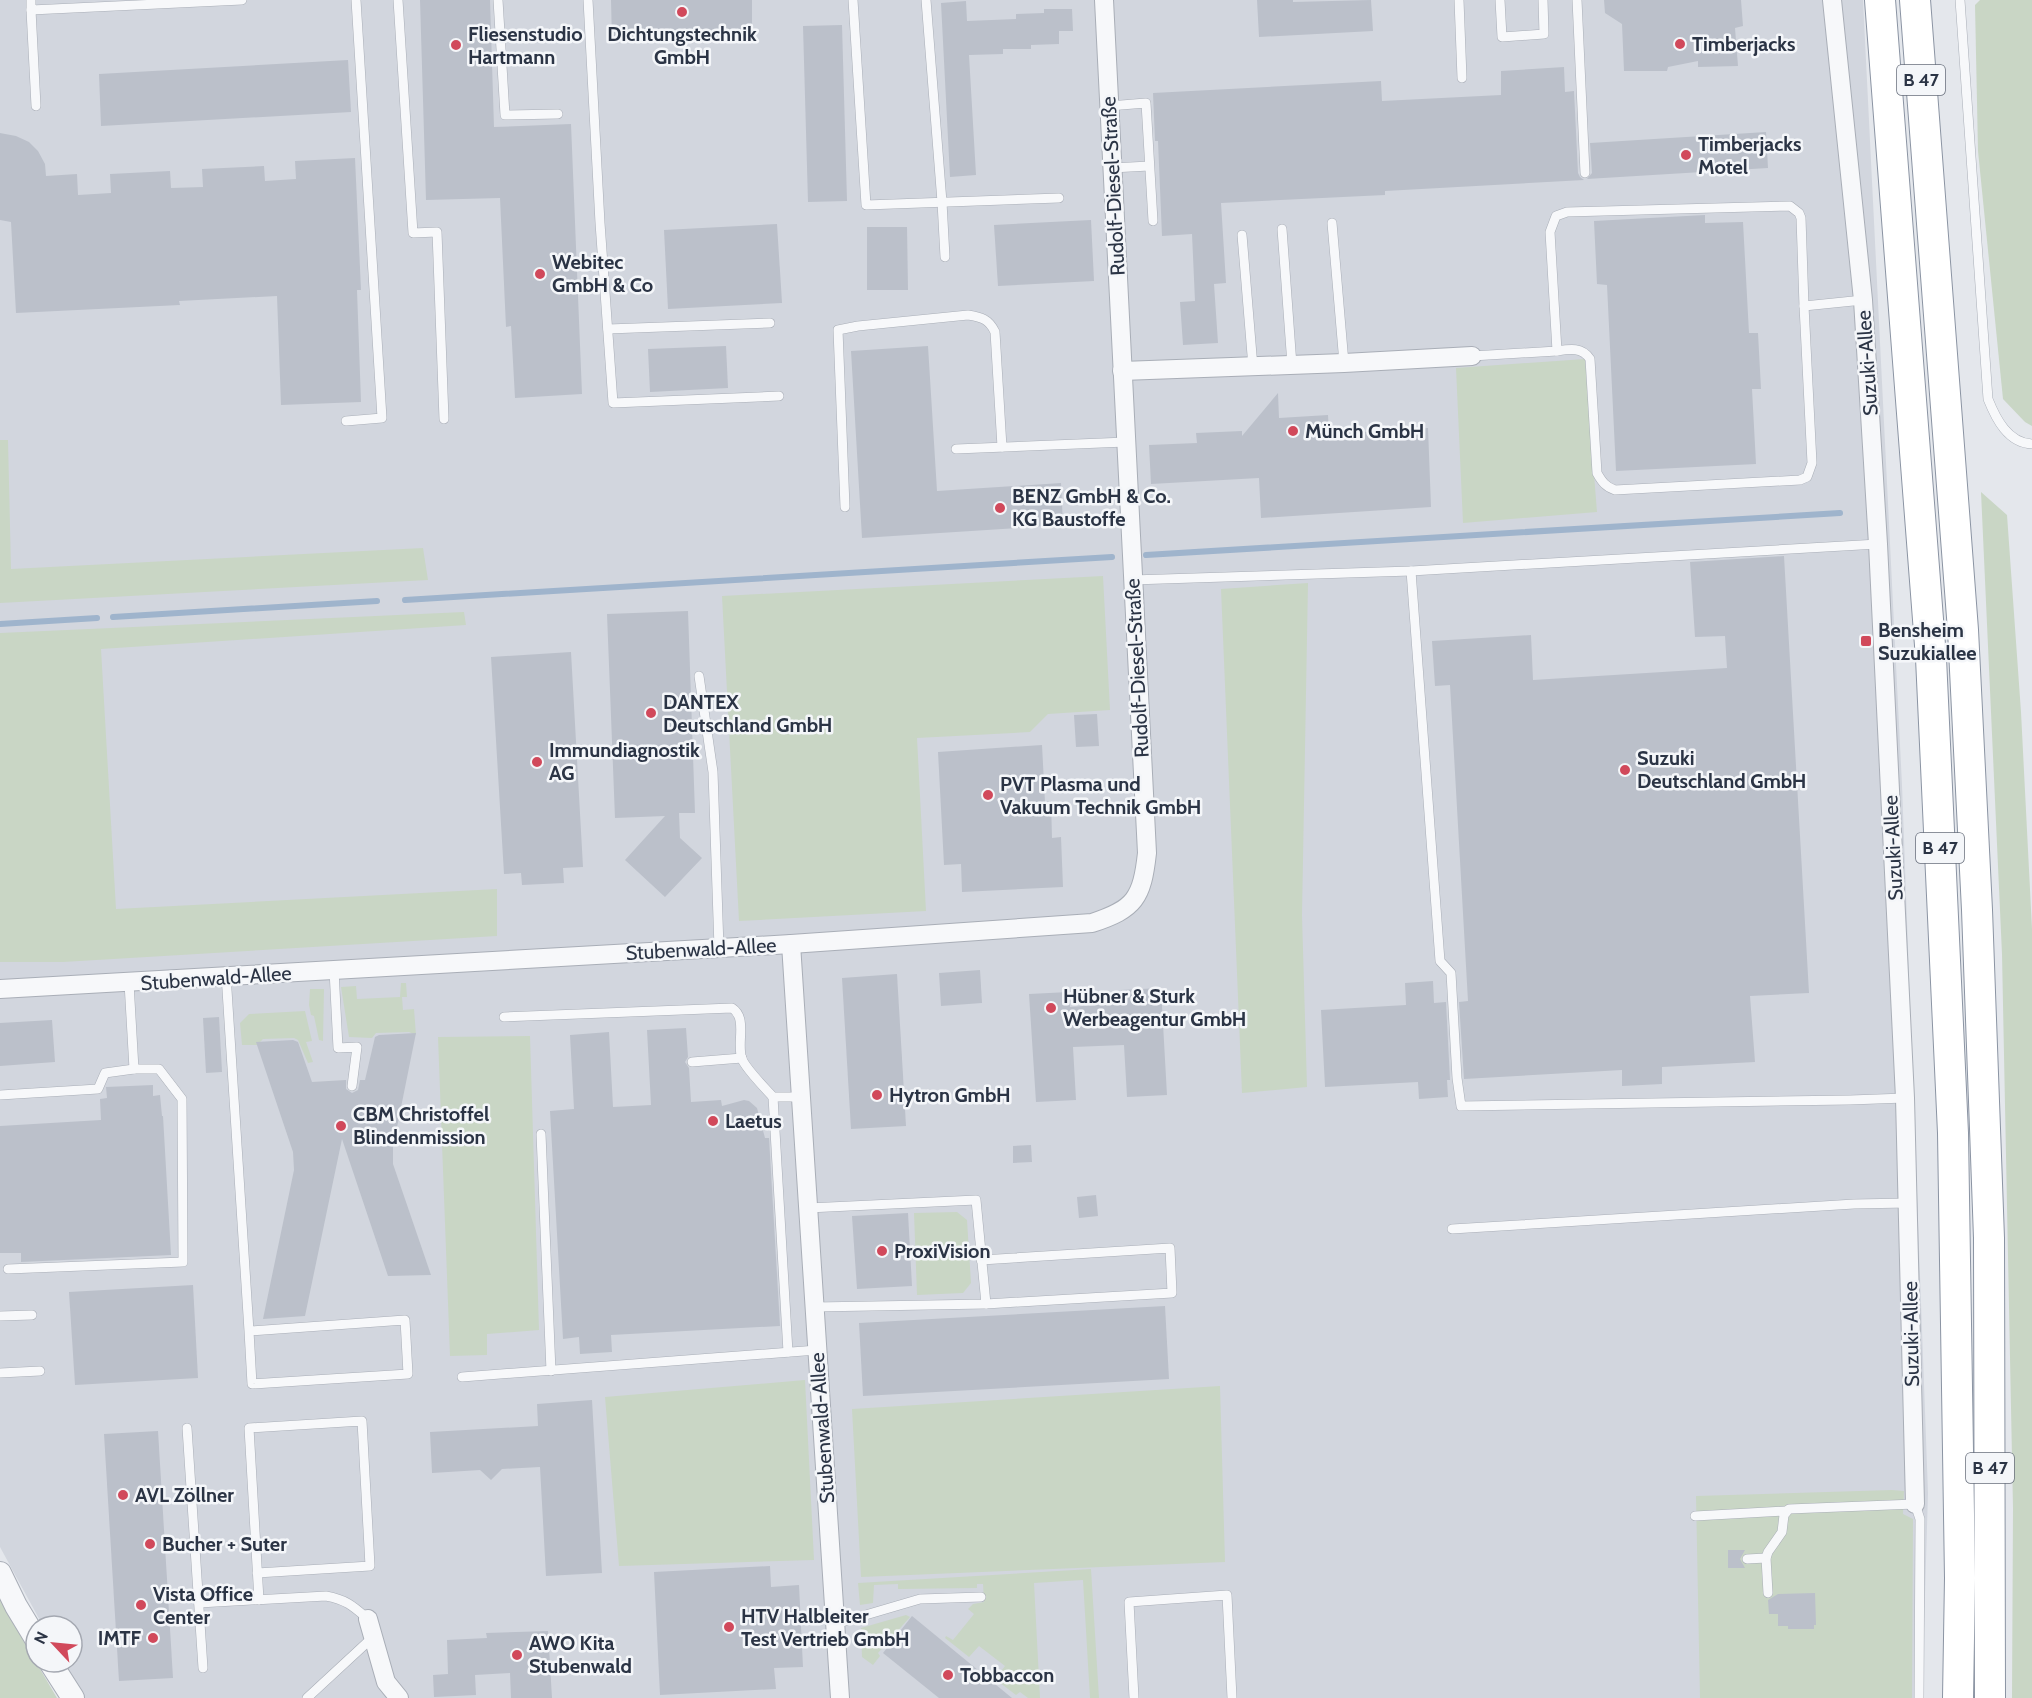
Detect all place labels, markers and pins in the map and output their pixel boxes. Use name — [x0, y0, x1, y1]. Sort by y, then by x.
marker: Dichtungstechnik GmbH — [675, 5, 689, 19]
place label: Fliesenstudio Hartmann — [468, 22, 583, 69]
place label: Dichtungstechnik GmbH — [607, 22, 757, 69]
place label: Timberjacks — [1692, 32, 1795, 56]
marker: Timberjacks — [1673, 37, 1687, 51]
marker: Fliesenstudio Hartmann — [449, 38, 463, 52]
place label: Timberjacks Motel — [1698, 132, 1801, 179]
marker: Timberjacks Motel — [1679, 148, 1693, 162]
place label: Webitec GmbH & Co — [552, 250, 653, 297]
marker: Webitec GmbH & Co — [533, 267, 547, 281]
place label: Münch GmbH — [1305, 419, 1424, 443]
marker: Münch GmbH — [1286, 424, 1300, 438]
place label: BENZ GmbH & Co. KG Baustoffe — [1012, 484, 1171, 531]
marker: BENZ GmbH & Co. KG Baustoffe — [993, 501, 1007, 515]
place label: Bensheim Suzukiallee — [1878, 618, 1976, 665]
marker: Bensheim Suzukiallee — [1859, 634, 1873, 648]
place label: DANTEX Deutschland GmbH — [663, 690, 832, 737]
marker: DANTEX Deutschland GmbH — [644, 706, 658, 720]
place label: Immundiagnostik AG — [549, 738, 700, 785]
place label: Suzuki Deutschland GmbH — [1637, 746, 1806, 793]
marker: Immundiagnostik AG — [530, 755, 544, 769]
marker: Suzuki Deutschland GmbH — [1618, 763, 1632, 777]
place label: PVT Plasma und Vakuum Technik GmbH — [1000, 772, 1201, 819]
marker: PVT Plasma und Vakuum Technik GmbH — [981, 788, 995, 802]
place label: Hübner & Sturk Werbeagentur GmbH — [1063, 984, 1246, 1031]
marker: Hübner & Sturk Werbeagentur GmbH — [1044, 1001, 1058, 1015]
place label: Hytron GmbH — [889, 1083, 1011, 1107]
marker: Hytron GmbH — [870, 1088, 884, 1102]
place label: CBM Christoffel Blindenmission — [353, 1102, 489, 1149]
place label: Laetus — [725, 1109, 782, 1133]
marker: Laetus — [706, 1114, 720, 1128]
marker: CBM Christoffel Blindenmission — [334, 1119, 348, 1133]
place label: ProxiVision — [894, 1239, 990, 1263]
marker: ProxiVision — [875, 1244, 889, 1258]
place label: AVL Zöllner — [135, 1483, 234, 1507]
marker: AVL Zöllner — [116, 1488, 130, 1502]
place label: Bucher + Suter — [162, 1532, 287, 1556]
marker: Bucher + Suter — [143, 1537, 157, 1551]
place label: Vista Office Center — [153, 1582, 253, 1629]
marker: Vista Office Center — [134, 1598, 148, 1612]
place label: HTV Halbleiter Test Vertrieb GmbH — [741, 1604, 910, 1651]
marker: HTV Halbleiter Test Vertrieb GmbH — [722, 1620, 736, 1634]
place label: IMTF — [98, 1626, 141, 1650]
marker: IMTF — [146, 1631, 160, 1645]
place label: AWO Kita Stubenwald — [529, 1631, 632, 1678]
marker: AWO Kita Stubenwald — [510, 1648, 524, 1662]
place label: Tobbaccon — [960, 1663, 1054, 1687]
marker: Tobbaccon — [941, 1668, 955, 1682]

